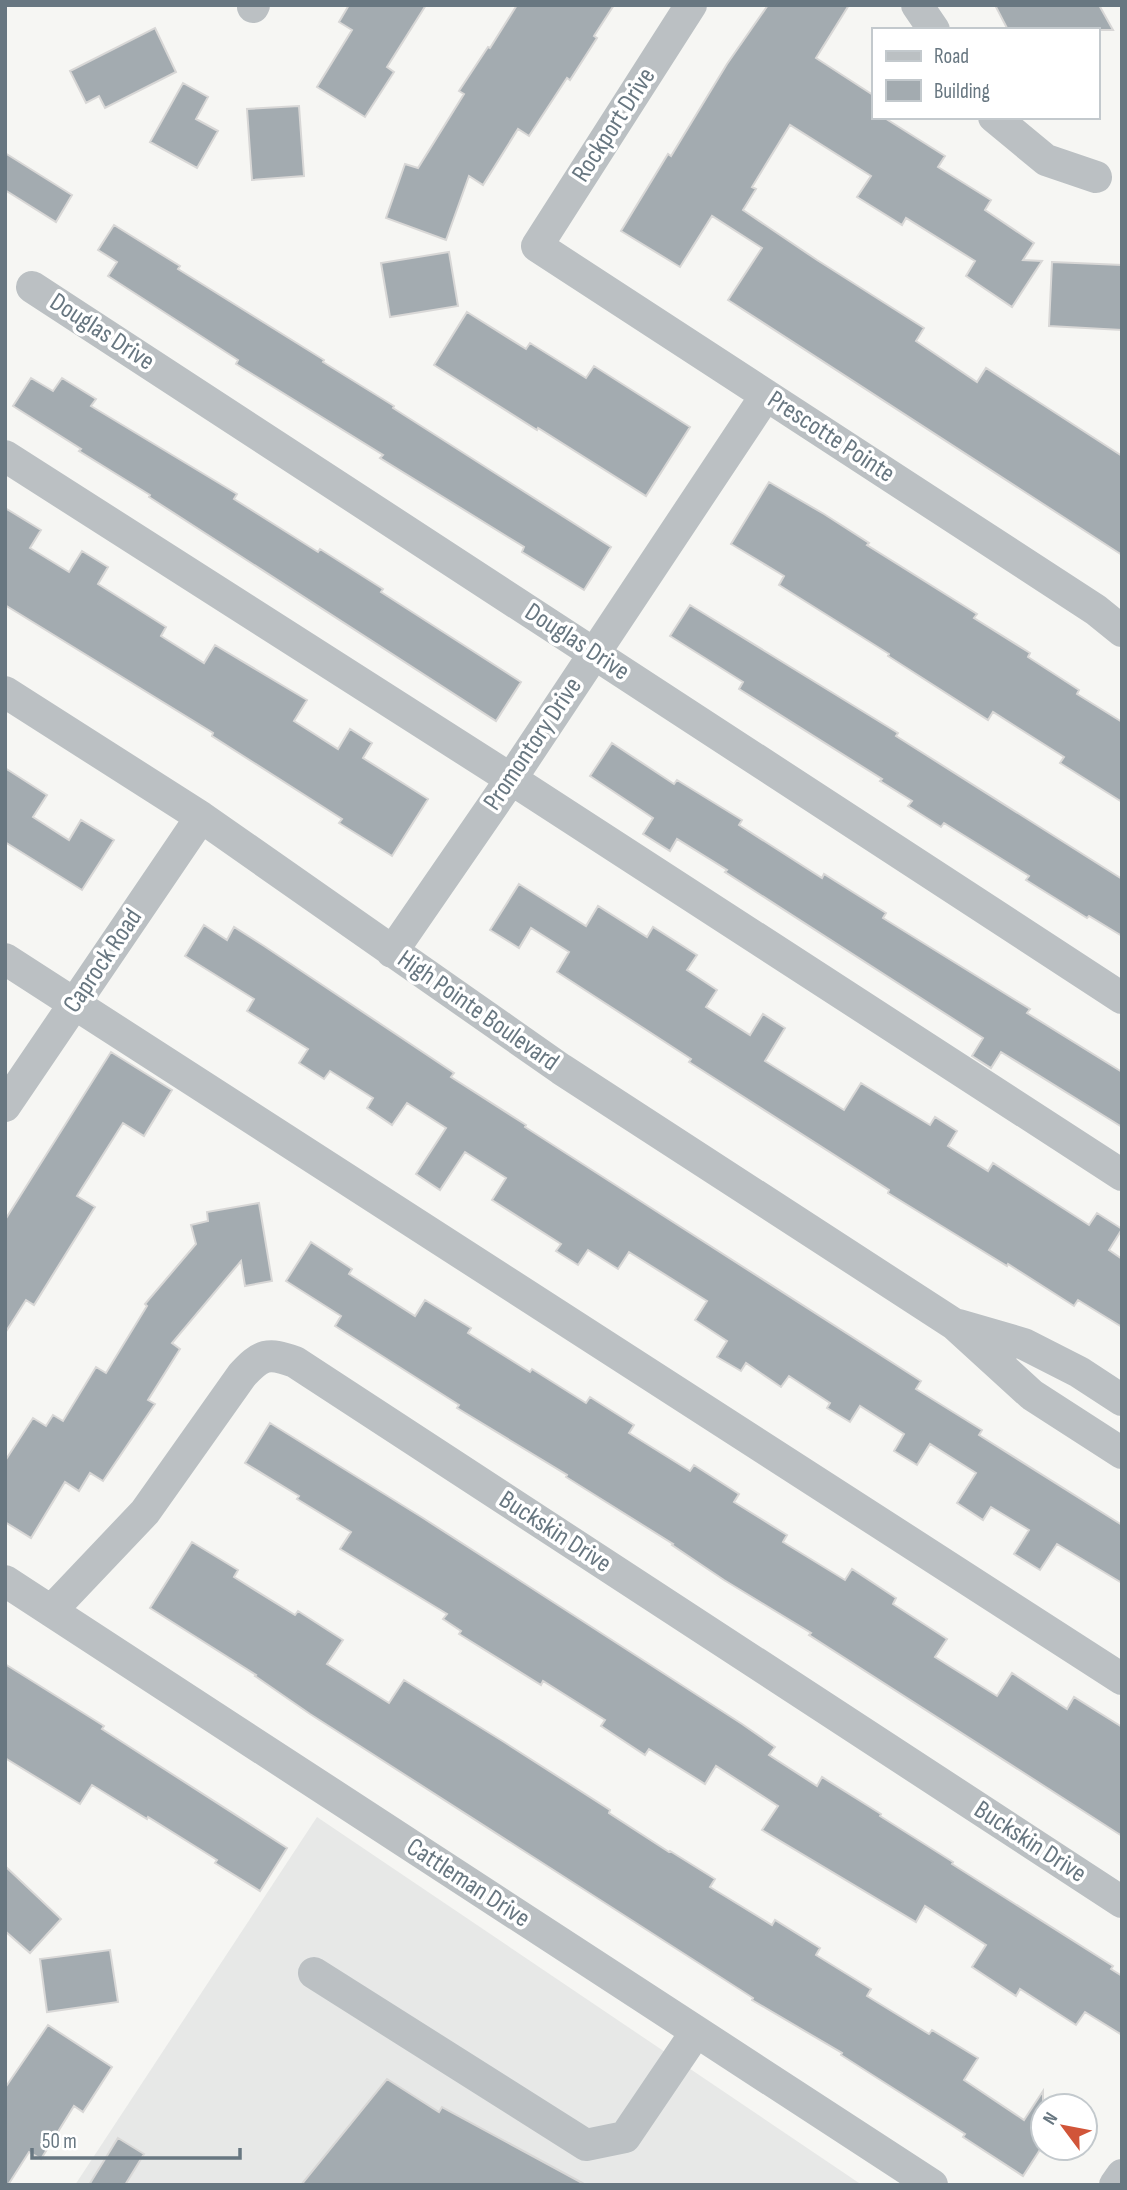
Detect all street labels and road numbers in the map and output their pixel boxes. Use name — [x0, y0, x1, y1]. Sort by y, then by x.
street label: Rockport Drive — [566, 62, 662, 188]
street label: Douglas Drive — [44, 287, 160, 377]
street label: Prescotte Pointe — [762, 384, 900, 490]
street label: Douglas Drive — [519, 597, 635, 687]
street label: Promontory Drive — [477, 672, 589, 816]
street label: Caprock Road — [57, 903, 149, 1019]
street label: High Pointe Boulevard — [391, 944, 565, 1078]
street label: Buckskin Drive — [493, 1484, 617, 1580]
street label: Buckskin Drive — [968, 1794, 1092, 1890]
street label: Cattleman Drive — [401, 1832, 535, 1934]

